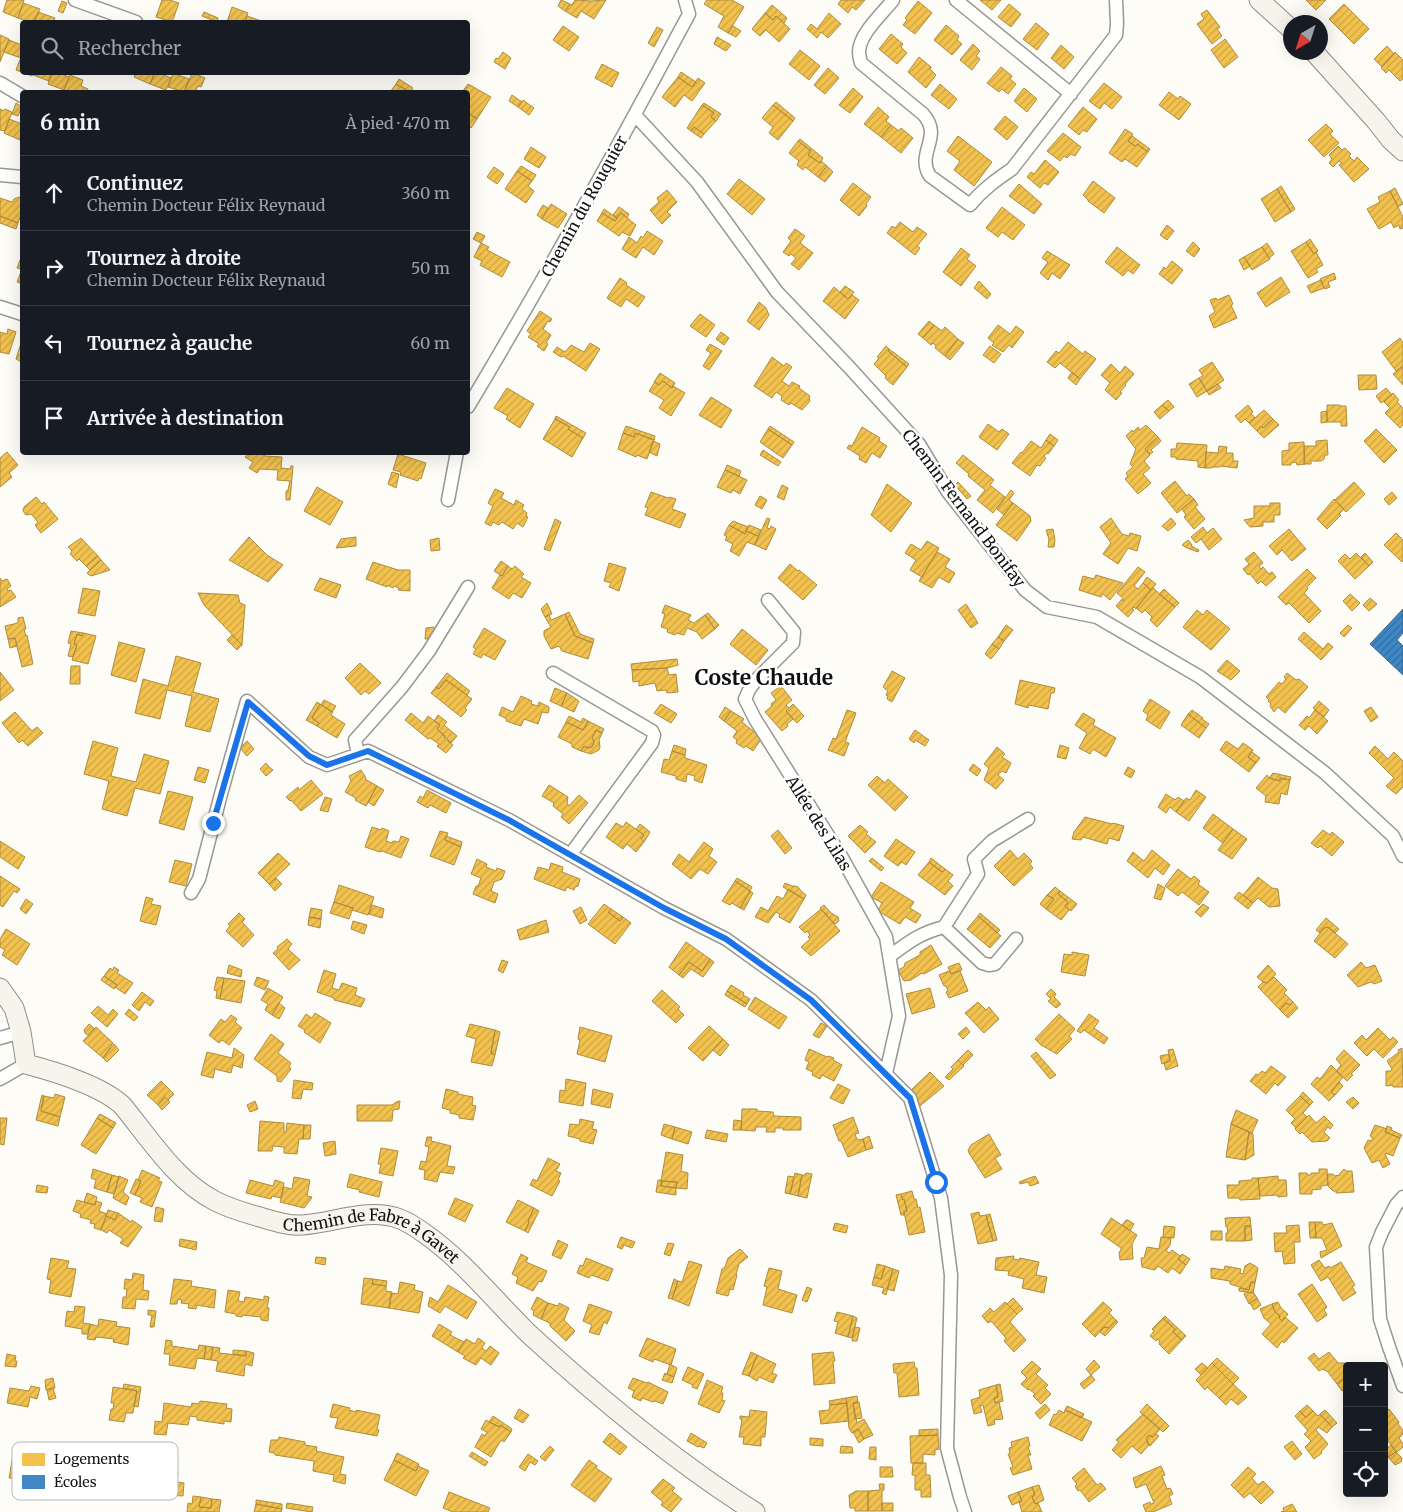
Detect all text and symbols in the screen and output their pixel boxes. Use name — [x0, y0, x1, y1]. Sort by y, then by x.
north arrow — [1283, 15, 1328, 60]
search box — [20, 20, 470, 75]
icon: search — [38, 34, 66, 62]
text: Rechercher — [78, 36, 181, 60]
text: 6 min — [40, 109, 100, 136]
text: À pied · 470 m — [345, 113, 450, 133]
street label: Chemin du Rouquier — [537, 132, 631, 280]
text: Continuez — [87, 171, 183, 195]
icon: ahead — [40, 179, 68, 207]
text: 360 m — [401, 183, 450, 203]
text: Chemin Docteur Félix Reynaud — [87, 195, 325, 215]
text: Tournez à droite — [87, 246, 241, 270]
icon: right — [40, 254, 68, 282]
text: 50 m — [411, 258, 450, 278]
text: Chemin Docteur Félix Reynaud — [87, 270, 325, 290]
icon: left — [40, 329, 68, 357]
text: Tournez à gauche — [87, 331, 252, 355]
text: 60 m — [410, 333, 450, 353]
icon: arrive — [40, 404, 68, 432]
text: Arrivée à destination — [87, 406, 284, 430]
street label: Chemin Fernand Bonifay — [898, 425, 1030, 591]
district label: Coste Chaude — [695, 664, 833, 691]
street label: Allée des Lilas — [781, 771, 856, 874]
route end — [202, 812, 225, 835]
route start — [925, 1171, 948, 1194]
street label: Chemin de Fabre à Gavet — [282, 1205, 464, 1268]
map controls — [1343, 1362, 1388, 1497]
button: + — [1343, 1362, 1388, 1407]
button: − — [1343, 1407, 1388, 1452]
legend — [12, 1442, 178, 1500]
text: Logements — [54, 1450, 129, 1468]
button: locate — [1343, 1452, 1388, 1497]
text: Écoles — [54, 1473, 97, 1491]

